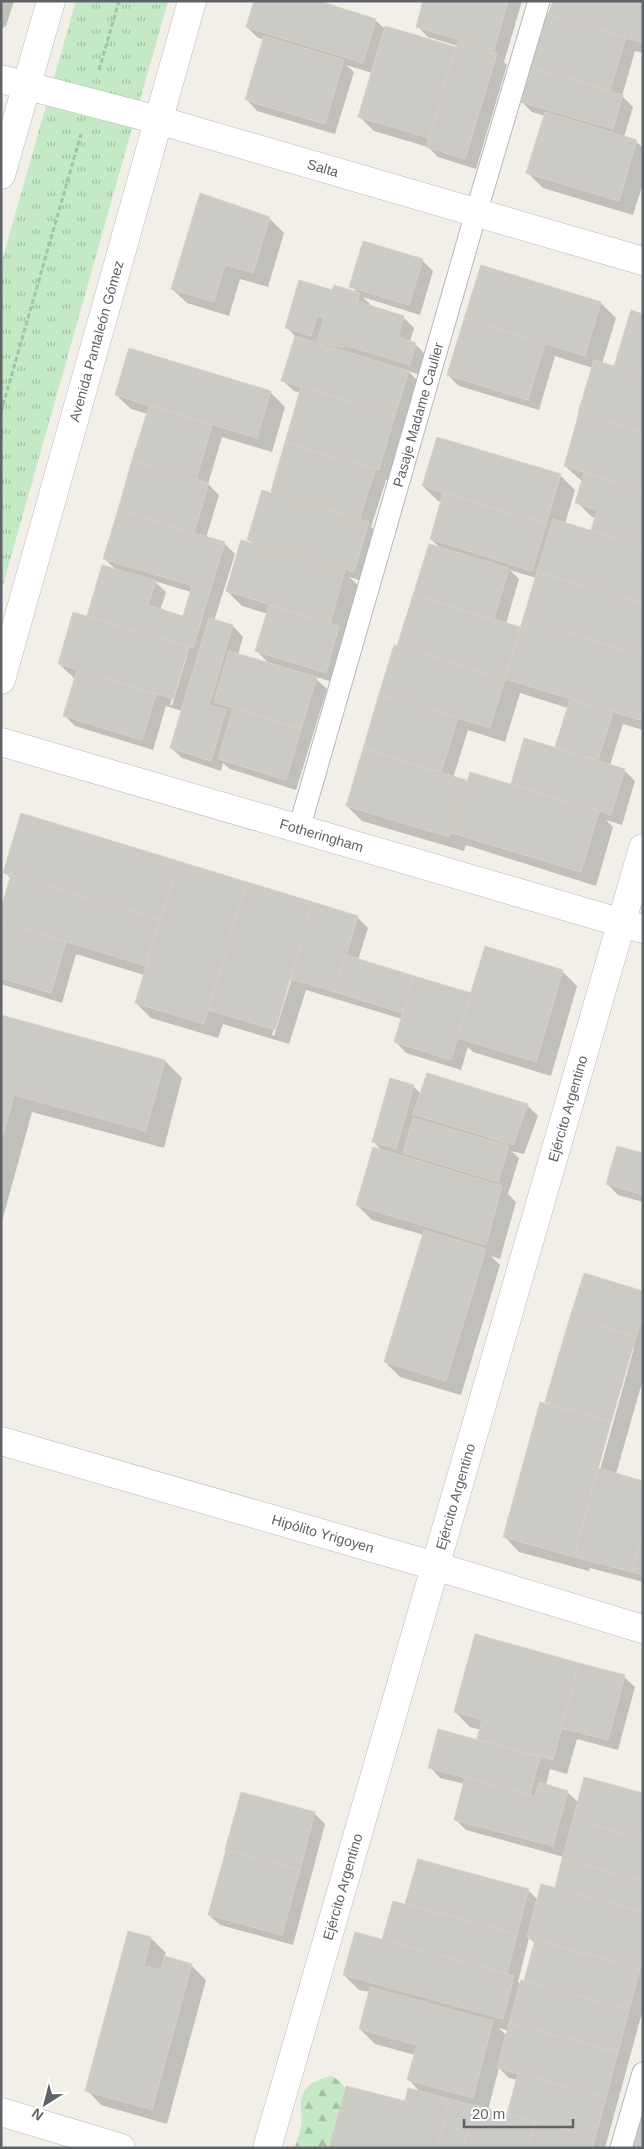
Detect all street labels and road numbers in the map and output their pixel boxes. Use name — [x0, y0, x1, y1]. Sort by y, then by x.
street label: Salta — [305, 156, 341, 180]
street label: Avenida Pantaleón Gómez — [66, 259, 127, 423]
street label: Pasaje Madame Caulier — [390, 340, 446, 489]
street label: Fotheringham — [278, 816, 365, 855]
street label: Ejército Argentino — [545, 1053, 591, 1164]
street label: Ejército Argentino — [432, 1441, 478, 1552]
street label: Hipólito Yrigoyen — [270, 1511, 376, 1556]
street label: Ejército Argentino — [320, 1832, 366, 1942]

